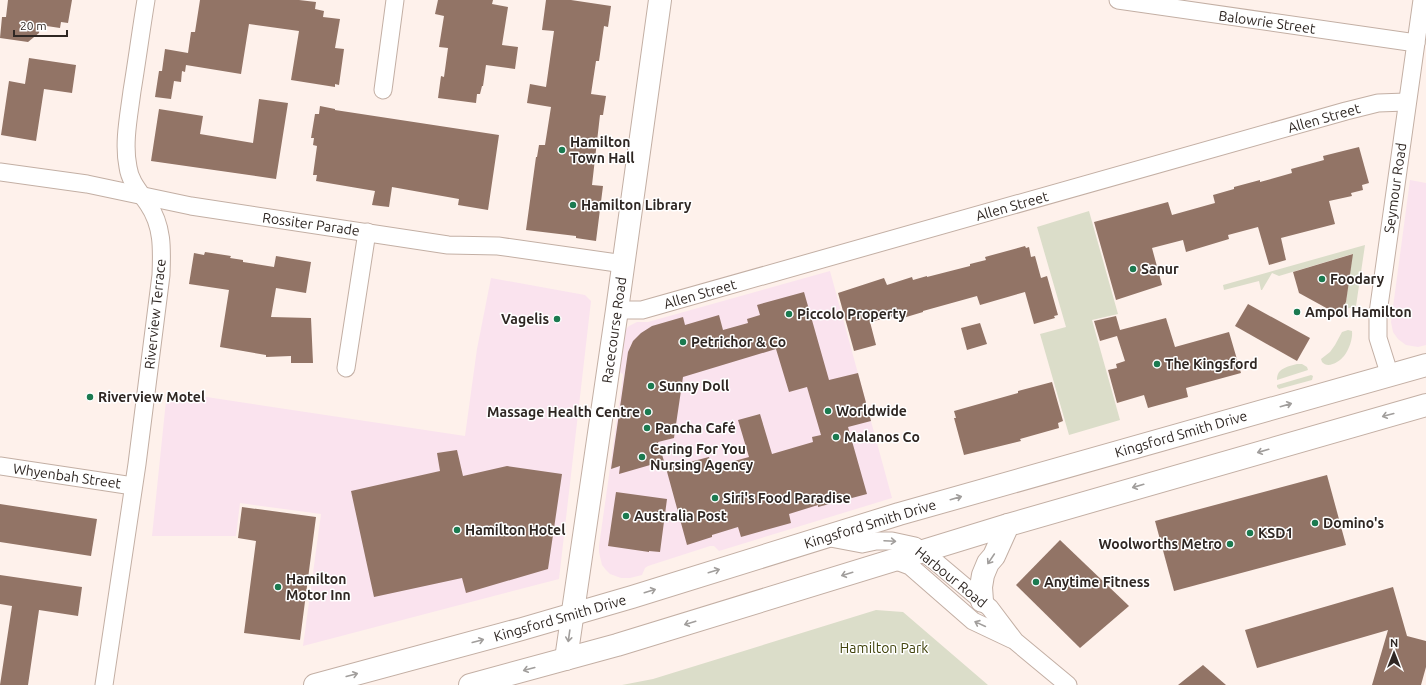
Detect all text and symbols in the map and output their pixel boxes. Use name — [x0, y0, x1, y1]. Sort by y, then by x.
street label: Balowrie Street — [1218, 7, 1317, 37]
scale bar — [14, 12, 67, 38]
text: 20 m — [20, 19, 47, 32]
street label: Allen Street — [1286, 100, 1362, 136]
place label: Hamilton Town Hall — [570, 134, 634, 166]
street label: Seymour Road — [1381, 142, 1409, 234]
marker: Hamilton Town Hall — [557, 145, 567, 155]
street label: Allen Street — [974, 188, 1050, 224]
place label: Hamilton Library — [581, 197, 692, 213]
marker: Hamilton Library — [568, 200, 578, 210]
street label: Rossiter Parade — [261, 209, 361, 239]
street label: Riverview Terrace — [141, 258, 169, 370]
place label: Sanur — [1141, 261, 1179, 277]
marker: Sanur — [1128, 264, 1138, 274]
place label: Foodary — [1330, 271, 1385, 287]
marker: Foodary — [1317, 274, 1327, 284]
street label: Racecourse Road — [599, 276, 629, 384]
street label: Allen Street — [662, 276, 738, 312]
place label: Ampol Hamilton — [1305, 304, 1412, 320]
place label: Piccolo Property — [797, 306, 907, 322]
marker: Ampol Hamilton — [1292, 307, 1302, 317]
marker: Piccolo Property — [784, 309, 794, 319]
place label: Vagelis — [501, 311, 549, 327]
marker: Vagelis — [552, 314, 562, 324]
place label: Petrichor & Co — [691, 334, 786, 350]
marker: Petrichor & Co — [678, 337, 688, 347]
place label: The Kingsford — [1165, 356, 1258, 372]
marker: The Kingsford — [1152, 359, 1162, 369]
place label: Sunny Doll — [659, 378, 729, 394]
marker: Sunny Doll — [646, 381, 656, 391]
place label: Riverview Motel — [98, 389, 205, 405]
marker: Riverview Motel — [85, 392, 95, 402]
one-way arrow — [1279, 401, 1292, 408]
place label: Worldwide — [836, 403, 907, 419]
place label: Massage Health Centre — [487, 404, 640, 420]
marker: Worldwide — [823, 406, 833, 416]
marker: Massage Health Centre — [643, 407, 653, 417]
street label: Kingsford Smith Drive — [1113, 407, 1249, 461]
one-way arrow — [1382, 412, 1395, 419]
place label: Pancha Café — [655, 420, 736, 436]
marker: Pancha Café — [642, 423, 652, 433]
place label: Malanos Co — [844, 429, 920, 445]
marker: Malanos Co — [831, 432, 841, 442]
place label: Caring For You Nursing Agency — [650, 441, 754, 473]
one-way arrow — [1257, 448, 1270, 455]
marker: Caring For You Nursing Agency — [637, 452, 647, 462]
street label: Whyenbah Street — [12, 460, 123, 492]
one-way arrow — [1132, 483, 1145, 490]
place label: Siri's Food Paradise — [723, 490, 851, 506]
marker: Siri's Food Paradise — [710, 493, 720, 503]
one-way arrow — [949, 494, 962, 501]
street label: Kingsford Smith Drive — [802, 496, 938, 552]
place label: Australia Post — [634, 508, 727, 524]
marker: Australia Post — [621, 511, 631, 521]
place label: Domino's — [1323, 515, 1384, 531]
marker: Domino's — [1310, 518, 1320, 528]
place label: Hamilton Hotel — [465, 522, 565, 538]
marker: Hamilton Hotel — [452, 525, 462, 535]
place label: KSD1 — [1258, 525, 1293, 541]
marker: KSD1 — [1245, 528, 1255, 538]
place label: Woolworths Metro — [1098, 536, 1222, 552]
one-way arrow — [883, 537, 896, 544]
marker: Woolworths Metro — [1225, 539, 1235, 549]
street label: Harbour Road — [912, 543, 990, 611]
one-way arrow — [987, 554, 995, 565]
one-way arrow — [707, 567, 720, 574]
place label: Hamilton Motor Inn — [286, 571, 351, 603]
one-way arrow — [841, 571, 854, 578]
place label: Anytime Fitness — [1044, 574, 1150, 590]
marker: Anytime Fitness — [1031, 577, 1041, 587]
marker: Hamilton Motor Inn — [273, 582, 283, 592]
one-way arrow — [644, 587, 657, 594]
street label: Kingsford Smith Drive — [492, 591, 628, 645]
one-way arrow — [684, 620, 697, 627]
one-way arrow — [974, 620, 986, 627]
one-way arrow — [565, 630, 573, 643]
north arrow — [1374, 633, 1414, 673]
one-way arrow — [471, 637, 484, 644]
text: N — [1390, 637, 1398, 649]
park label: Hamilton Park — [840, 640, 928, 656]
one-way arrow — [522, 666, 535, 673]
one-way arrow — [345, 671, 358, 678]

